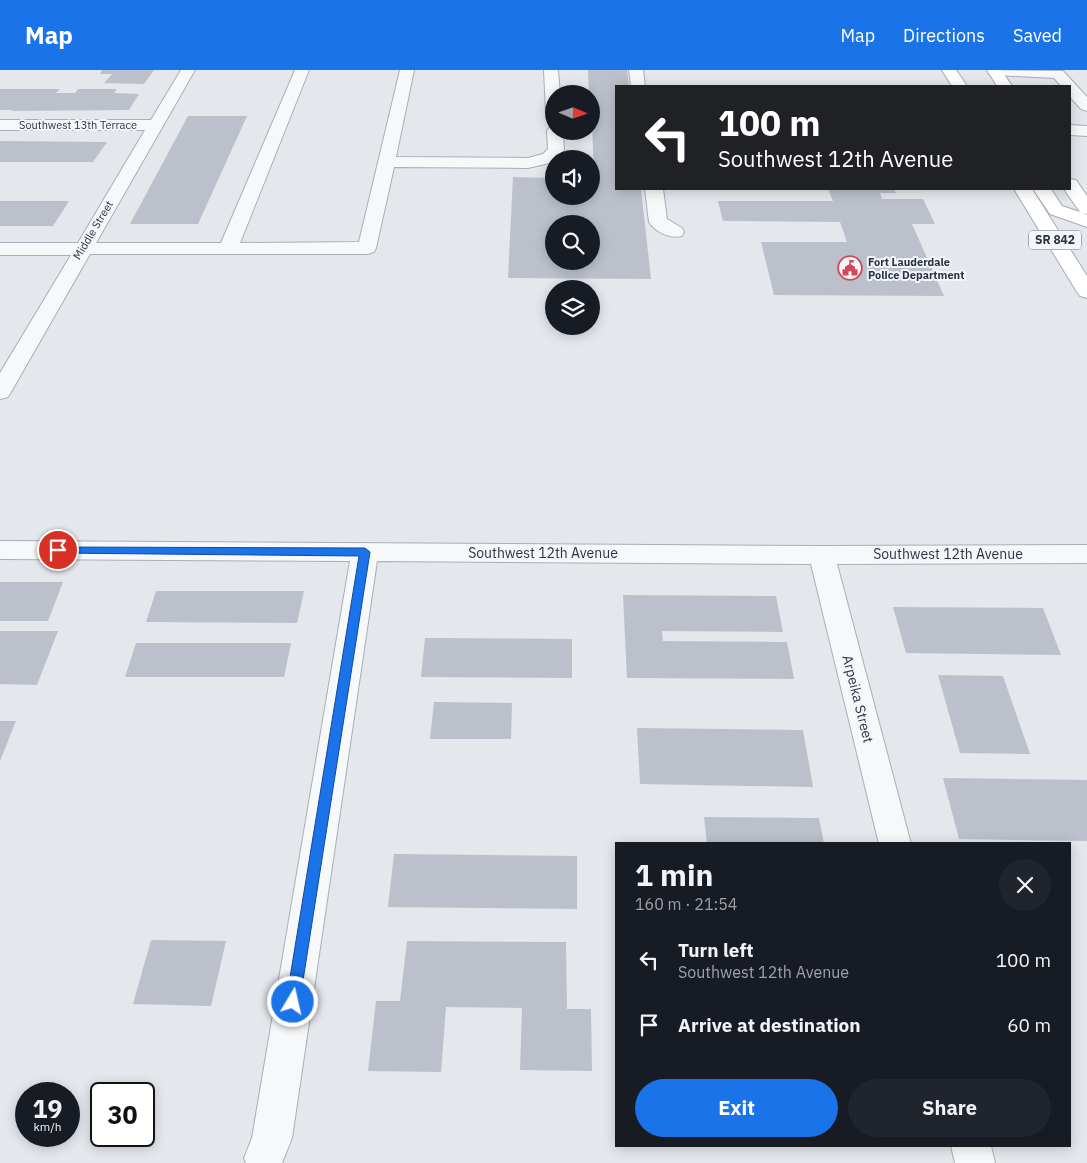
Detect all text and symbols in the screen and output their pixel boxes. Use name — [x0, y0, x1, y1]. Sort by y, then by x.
text: Map — [25, 19, 73, 51]
text: Map — [840, 24, 875, 47]
text: Directions — [903, 24, 985, 47]
text: Saved — [1013, 24, 1062, 47]
north arrow — [545, 85, 600, 140]
map controls — [545, 85, 600, 335]
text: 100 m — [718, 100, 821, 146]
icon: left — [635, 105, 700, 170]
street label: Southwest 13th Terrace — [19, 118, 137, 132]
text: Southwest 12th Avenue — [718, 144, 953, 173]
button: sound — [545, 150, 600, 205]
street label: Middle Street — [70, 198, 116, 262]
button: search — [545, 215, 600, 270]
road number: SR 842 — [1029, 230, 1081, 250]
public building icon: Fort Lauderdale Police Department — [837, 255, 863, 281]
place label: Fort Lauderdale Police Department — [868, 255, 964, 282]
button: layers — [545, 280, 600, 335]
pin — [37, 529, 79, 571]
icon: arrive — [44, 536, 72, 564]
street label: Southwest 12th Avenue — [468, 544, 618, 562]
street label: Southwest 12th Avenue — [873, 545, 1023, 563]
street label: Arpeika Street — [838, 653, 878, 745]
text: 1 min — [635, 855, 713, 894]
button: close — [999, 859, 1051, 911]
text: 160 m · 21:54 — [635, 894, 737, 914]
text: Turn left — [678, 938, 754, 962]
icon: left — [635, 946, 663, 974]
text: 100 m — [996, 948, 1051, 972]
text: Southwest 12th Avenue — [678, 962, 849, 982]
position arrow — [266, 975, 318, 1027]
icon: arrive — [635, 1011, 663, 1039]
text: Arrive at destination — [678, 1013, 861, 1037]
text: 60 m — [1007, 1013, 1051, 1037]
button: Exit — [635, 1079, 838, 1137]
button: Share — [848, 1079, 1051, 1137]
speed limit sign: 30 — [90, 1082, 155, 1147]
text: 19 — [32, 1092, 63, 1125]
text: km/h — [33, 1119, 62, 1134]

